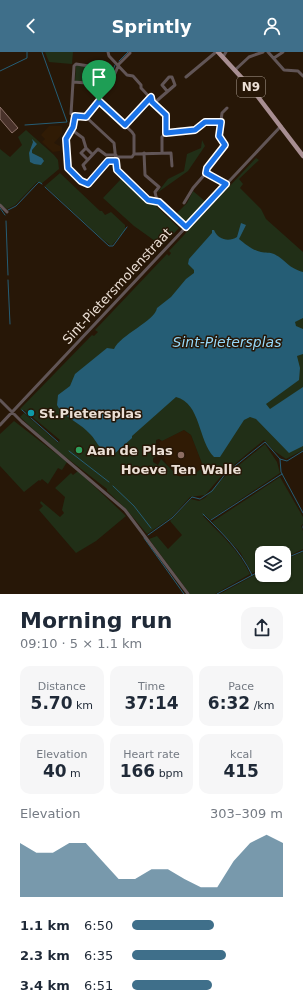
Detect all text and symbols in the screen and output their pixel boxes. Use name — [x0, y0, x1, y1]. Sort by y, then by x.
icon: back — [20, 15, 42, 37]
icon: person — [261, 15, 283, 37]
text: Sprintly — [111, 16, 192, 37]
pin — [82, 60, 116, 101]
icon: arrive — [88, 66, 110, 88]
road number: N9 — [237, 77, 265, 97]
street label: Sint-Pietersmolenstraat — [59, 225, 175, 347]
water label: Sint-Pietersplas — [173, 334, 281, 350]
place label: St.Pietersplas — [39, 406, 142, 421]
marker: St.Pietersplas — [26, 408, 36, 418]
place label: Aan de Plas — [87, 443, 173, 458]
marker: Aan de Plas — [74, 445, 84, 455]
marker: Hoeve Ten Walle — [176, 450, 186, 460]
place label: Hoeve Ten Walle — [121, 462, 241, 477]
map controls — [255, 546, 291, 582]
button: layers — [255, 546, 291, 582]
button: share — [241, 607, 283, 649]
text: Morning run — [20, 608, 172, 633]
text: 09:10 · 5 × 1.1 km — [20, 636, 142, 651]
text: Distance — [38, 680, 86, 693]
text: Time — [138, 680, 165, 693]
text: Pace — [228, 680, 254, 693]
text: 5.70 — [31, 693, 73, 713]
text: 37:14 — [124, 693, 179, 713]
text: 6:32 — [208, 693, 250, 713]
text: km — [73, 699, 93, 712]
text: /km — [250, 699, 274, 712]
text: Elevation — [36, 748, 87, 761]
text: Heart rate — [123, 748, 180, 761]
text: kcal — [230, 748, 252, 761]
text: 40 — [43, 761, 67, 781]
text: 166 — [120, 761, 155, 781]
text: 415 — [223, 761, 259, 781]
text: m — [67, 767, 81, 780]
text: bpm — [155, 767, 183, 780]
text: Elevation — [20, 806, 80, 821]
text: 303–309 m — [210, 806, 283, 821]
text: 1.1 km — [20, 918, 70, 933]
text: 6:50 — [84, 918, 113, 933]
text: 2.3 km — [20, 948, 70, 963]
text: 6:35 — [84, 948, 113, 963]
text: 3.4 km — [20, 978, 70, 993]
text: 6:51 — [84, 978, 113, 993]

